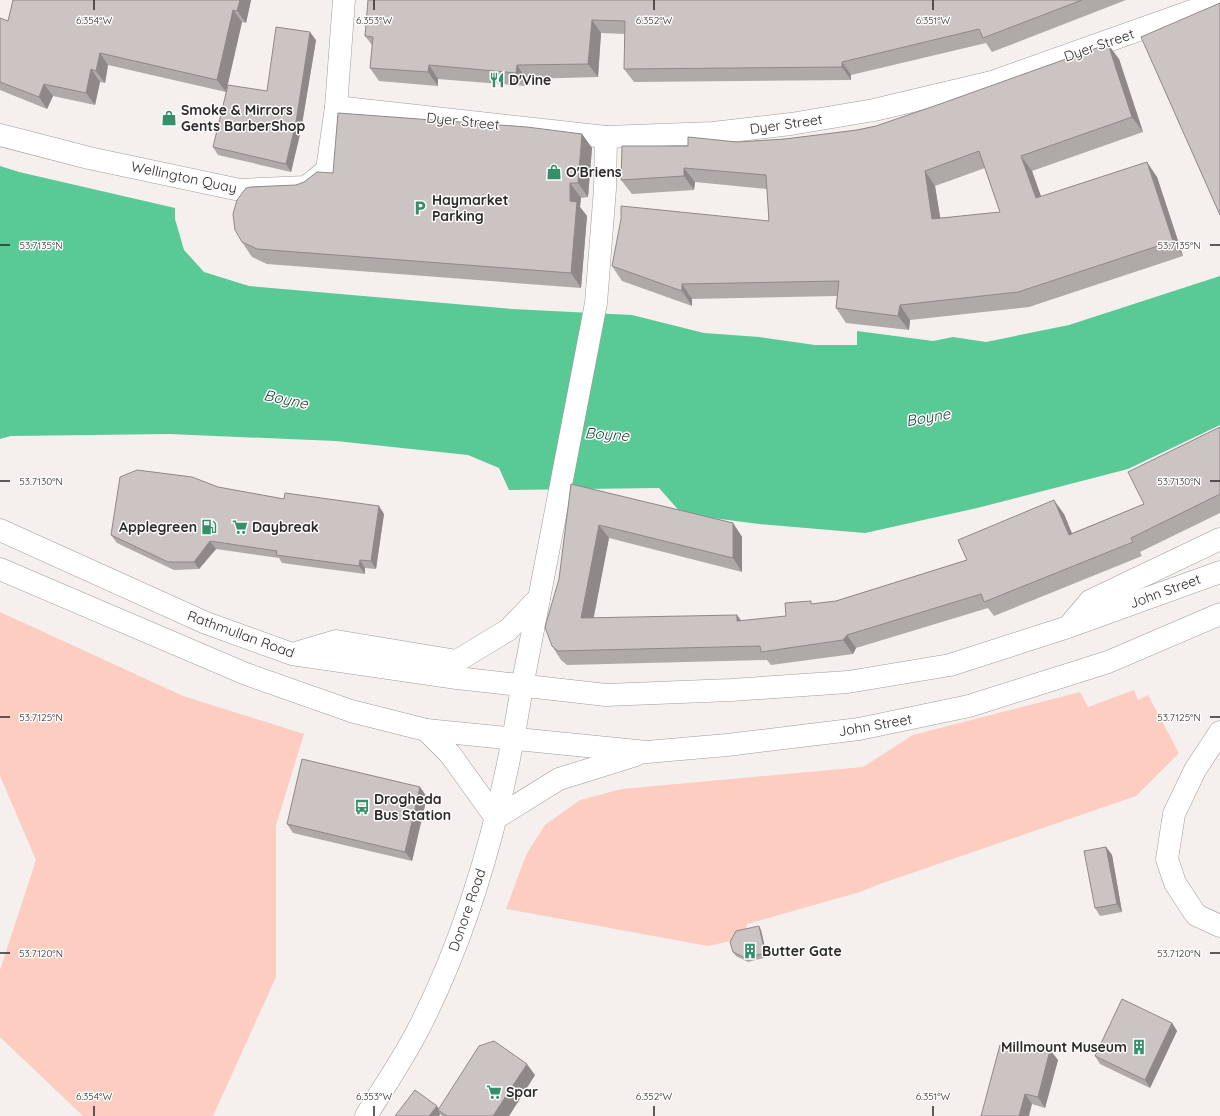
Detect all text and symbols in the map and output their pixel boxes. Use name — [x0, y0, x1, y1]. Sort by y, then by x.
text: 6.354°W — [76, 14, 112, 27]
text: 6.353°W — [356, 14, 392, 27]
text: 6.352°W — [636, 14, 673, 27]
text: 6.351°W — [916, 14, 951, 27]
street label: Dyer Street — [1061, 24, 1137, 65]
restaurant icon: D'Vine — [488, 71, 506, 89]
place label: D'Vine — [509, 71, 551, 89]
place label: Smoke & Mirrors Gents BarberShop — [181, 101, 305, 135]
street label: Dyer Street — [426, 108, 501, 134]
shop icon: Smoke & Mirrors Gents BarberShop — [160, 109, 178, 127]
street label: Dyer Street — [748, 110, 824, 138]
street label: Wellington Quay — [129, 157, 239, 197]
shop icon: O'Briens — [545, 163, 563, 181]
place label: O'Briens — [566, 163, 622, 181]
place label: Haymarket Parking — [432, 191, 509, 225]
parking icon: Haymarket Parking — [411, 199, 429, 217]
text: 53.7135°N — [19, 239, 63, 252]
text: 53.7135°N — [1157, 239, 1201, 252]
water label: Boyne — [262, 385, 310, 413]
water label: Boyne — [904, 404, 952, 430]
water label: Boyne — [584, 423, 630, 445]
text: 53.7130°N — [19, 475, 63, 488]
text: 53.7130°N — [1157, 475, 1201, 488]
place label: Applegreen — [119, 518, 197, 536]
fuel station icon: Applegreen — [200, 518, 218, 536]
supermarket icon: Daybreak — [231, 518, 249, 536]
place label: Daybreak — [252, 518, 319, 536]
street label: John Street — [1127, 570, 1203, 612]
street label: Rathmullan Road — [185, 606, 297, 662]
street label: John Street — [837, 710, 914, 740]
text: 53.7125°N — [19, 711, 63, 724]
text: 53.7125°N — [1157, 711, 1201, 724]
place label: Drogheda Bus Station — [374, 790, 451, 824]
bus stop icon: Drogheda Bus Station — [353, 798, 371, 816]
street label: Donore Road — [444, 866, 490, 954]
building icon: Butter Gate — [741, 942, 759, 960]
place label: Butter Gate — [762, 942, 842, 960]
text: 53.7120°N — [19, 947, 63, 960]
text: 53.7120°N — [1157, 947, 1201, 960]
place label: Millmount Museum — [1001, 1038, 1127, 1056]
building icon: Millmount Museum — [1130, 1038, 1148, 1056]
supermarket icon: Spar — [485, 1083, 503, 1101]
place label: Spar — [506, 1083, 538, 1101]
text: 6.354°W — [76, 1090, 112, 1103]
text: 6.353°W — [356, 1090, 392, 1103]
text: 6.352°W — [636, 1090, 673, 1103]
text: 6.351°W — [916, 1090, 951, 1103]

